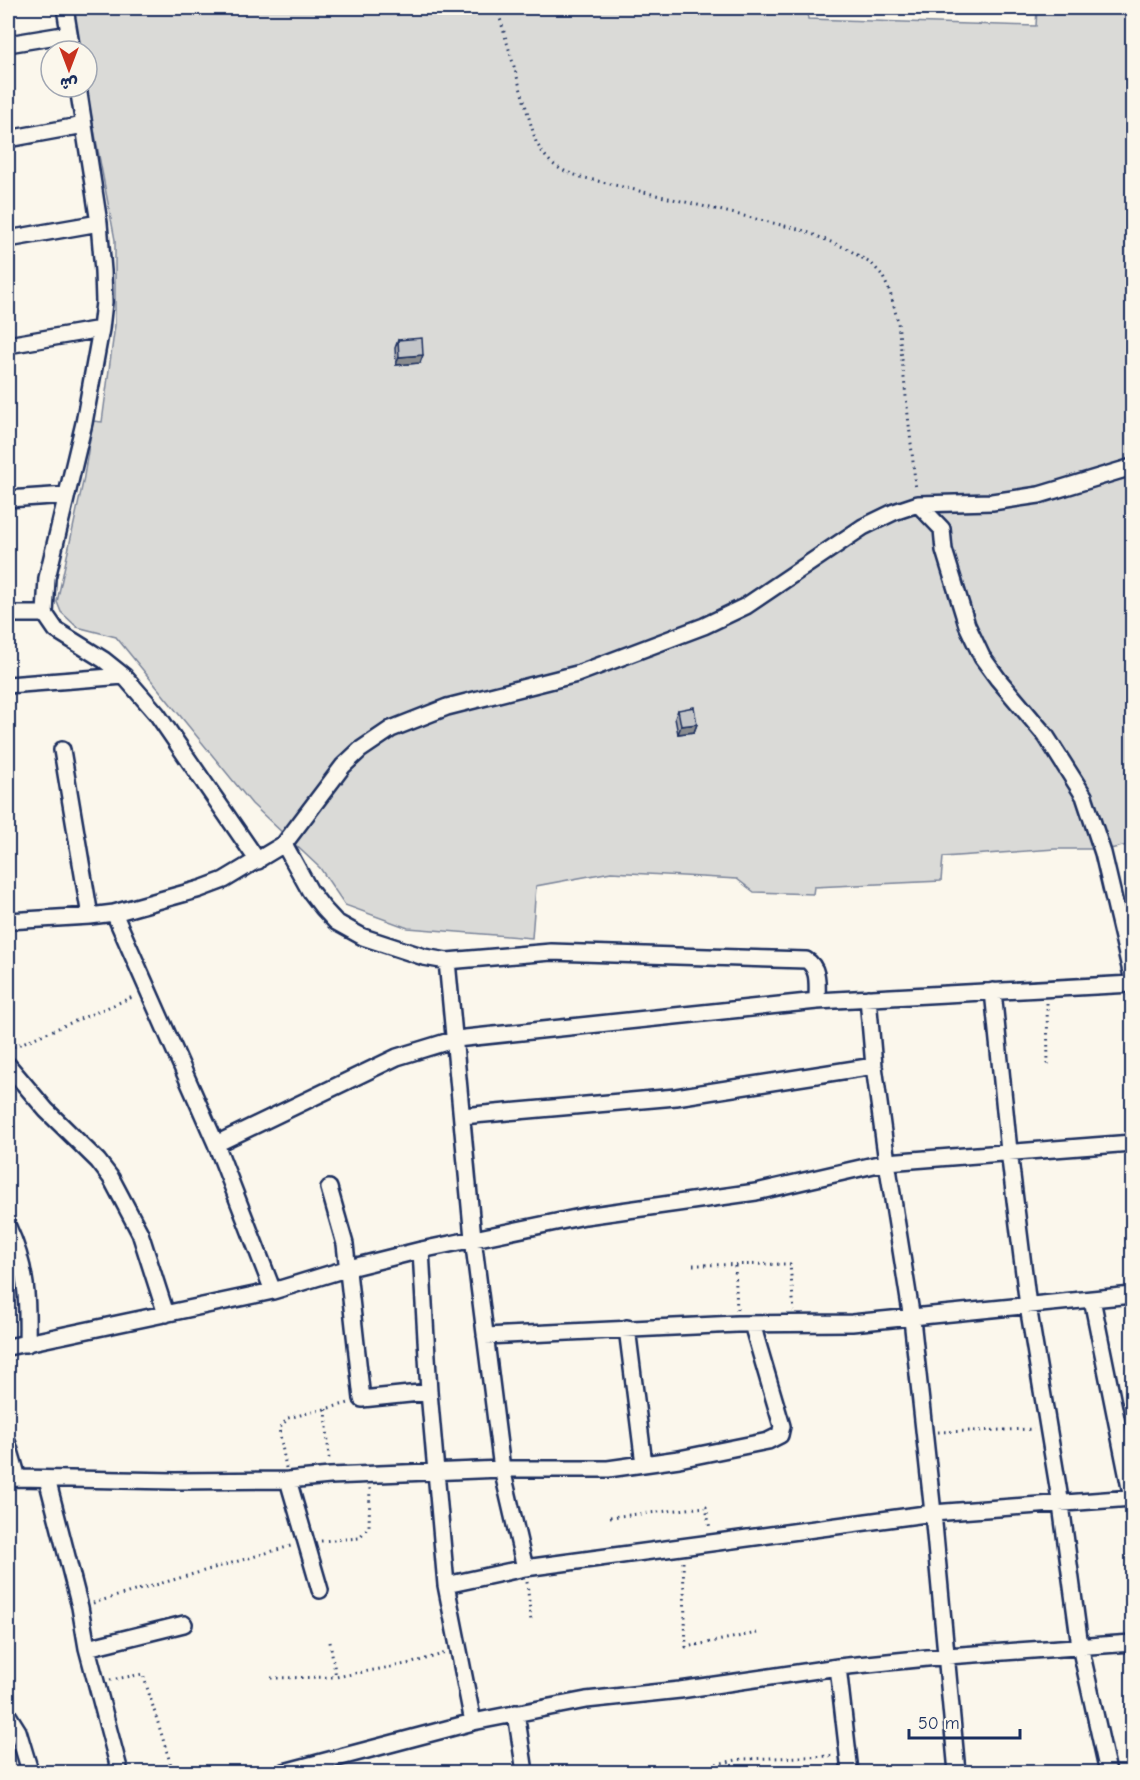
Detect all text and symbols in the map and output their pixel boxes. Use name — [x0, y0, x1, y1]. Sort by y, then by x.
north arrow — [39, 39, 99, 99]
text: ش — [60, 74, 78, 92]
scale bar — [909, 1702, 1020, 1740]
text: 50 m — [918, 1713, 960, 1734]

